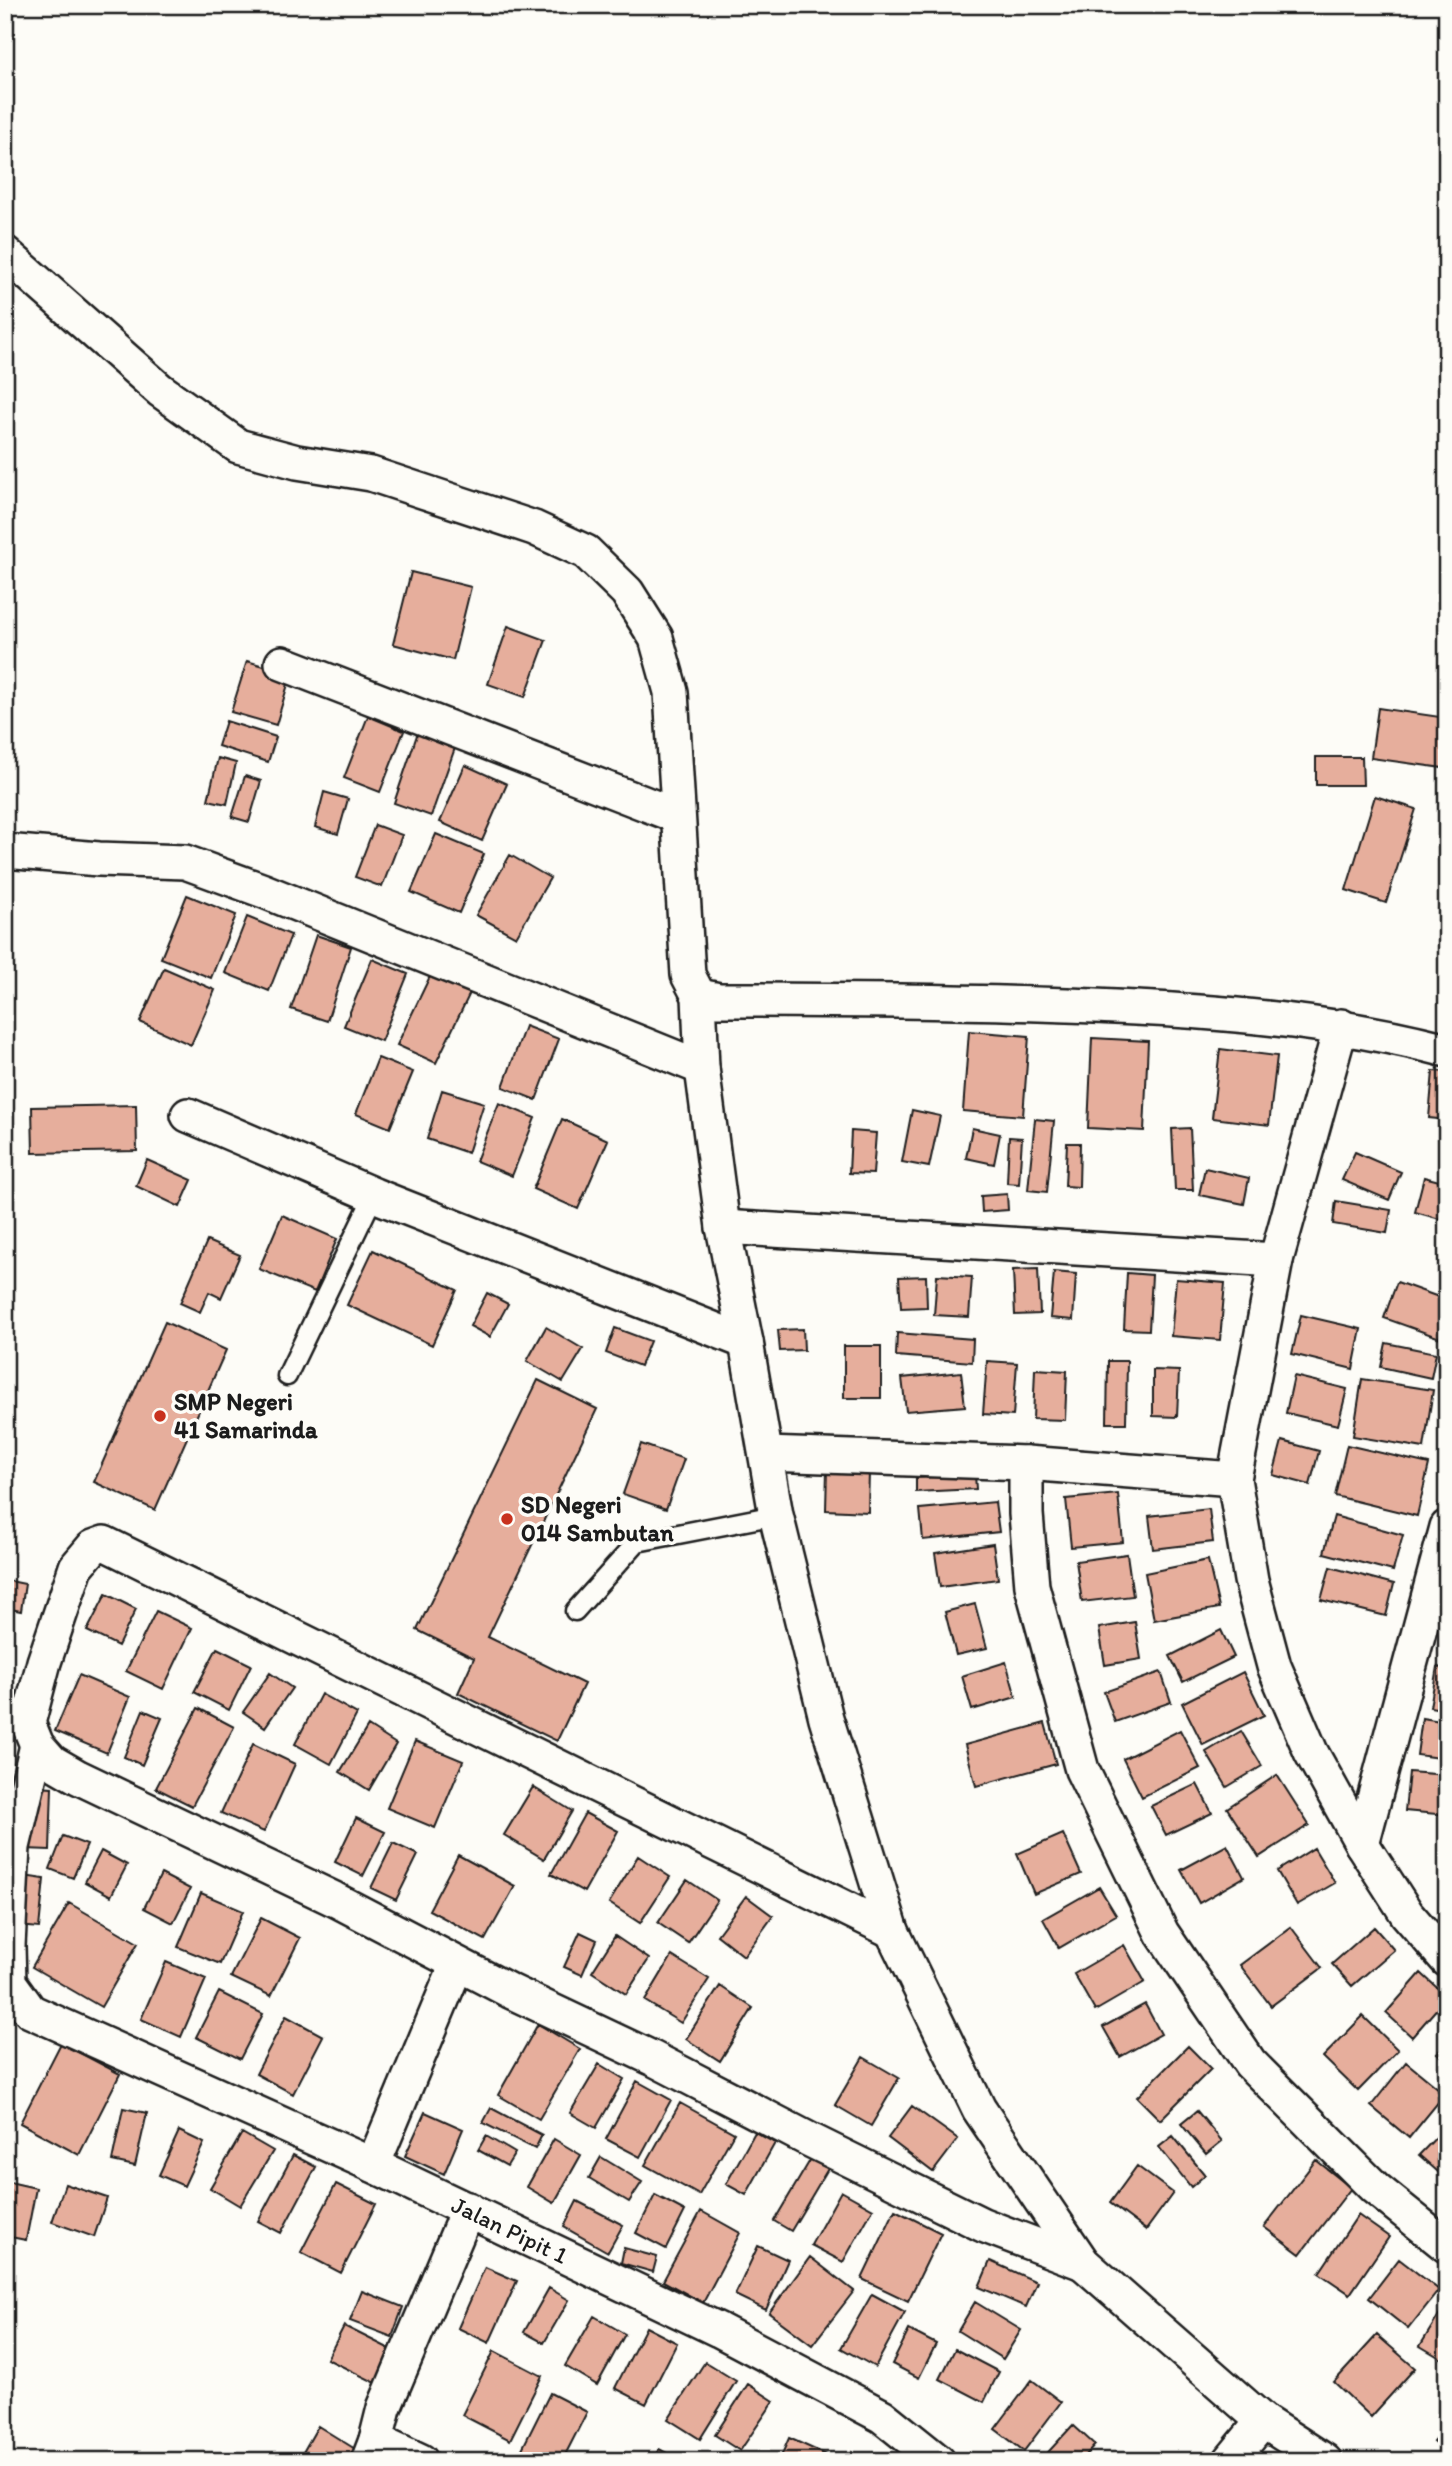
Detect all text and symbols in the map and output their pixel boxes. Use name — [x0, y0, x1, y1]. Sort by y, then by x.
place label: SMP Negeri 41 Samarinda — [174, 1387, 318, 1444]
marker: SMP Negeri 41 Samarinda — [152, 1408, 168, 1424]
place label: SD Negeri 014 Sambutan — [521, 1490, 674, 1547]
marker: SD Negeri 014 Sambutan — [499, 1511, 515, 1527]
street label: Jalan Pipit 1 — [447, 2190, 572, 2270]

